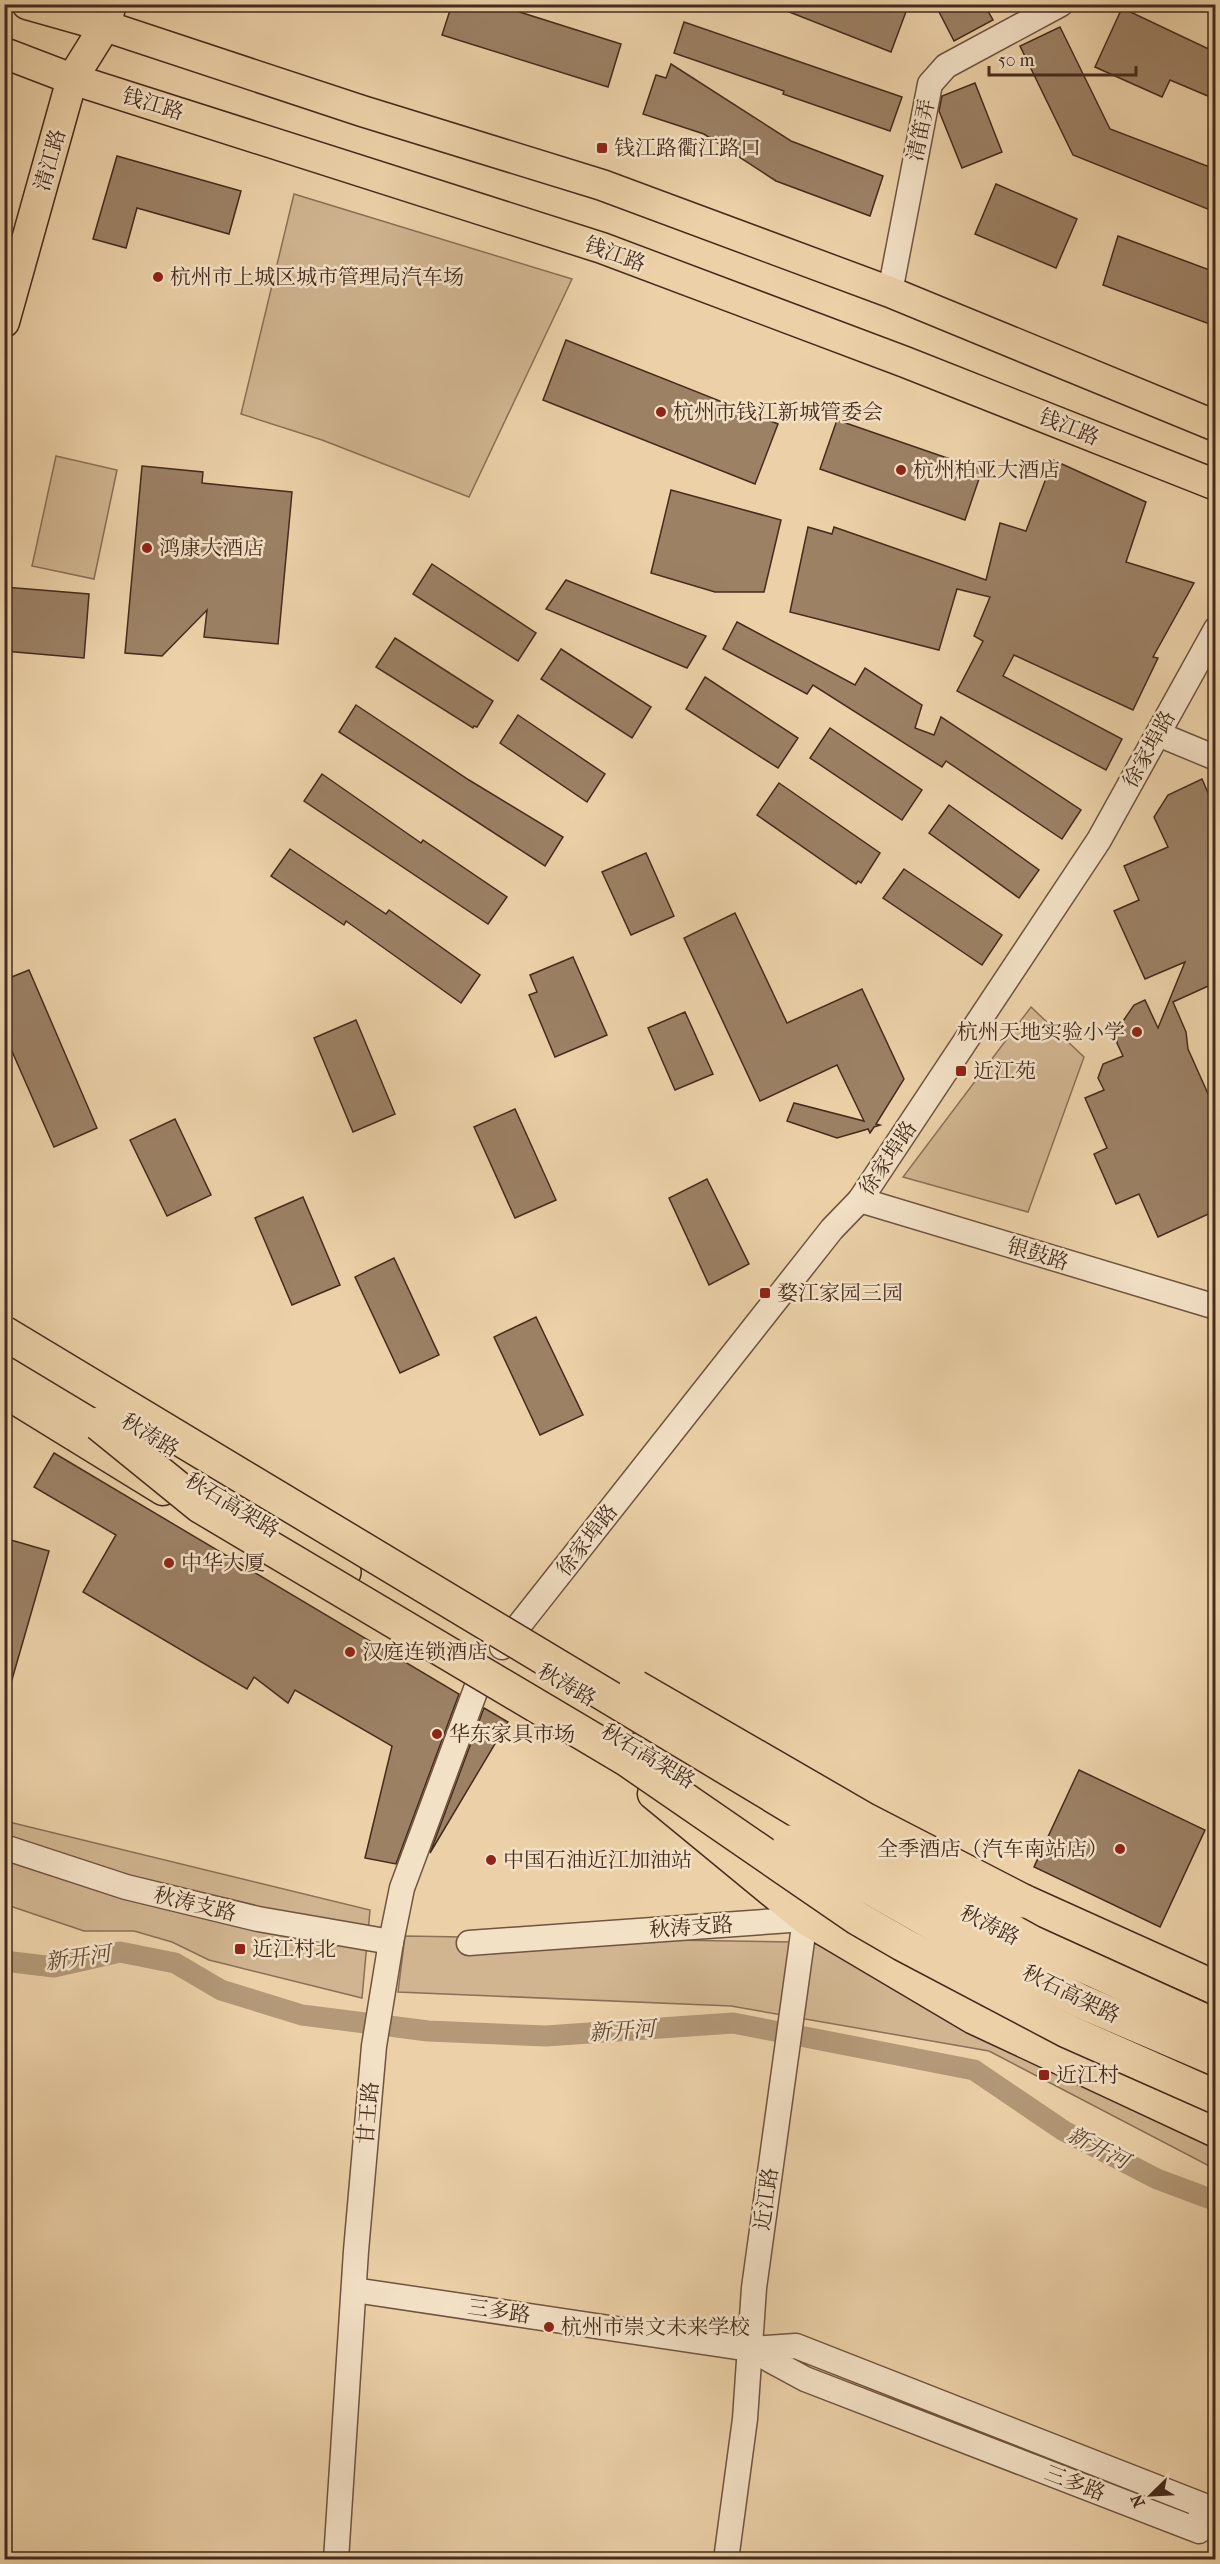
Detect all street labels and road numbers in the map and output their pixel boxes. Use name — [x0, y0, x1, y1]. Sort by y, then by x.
street label: 钱江路 — [119, 83, 187, 125]
street label: 清笛弄 — [903, 97, 939, 163]
street label: 清江路 — [30, 126, 70, 194]
street label: 钱江路 — [581, 232, 649, 276]
street label: 钱江路 — [1035, 404, 1103, 450]
street label: 徐家埠路 — [1118, 706, 1180, 792]
street label: 徐家埠路 — [855, 1116, 921, 1200]
street label: 银鼓路 — [1004, 1233, 1072, 1275]
street label: 秋涛路 — [117, 1408, 183, 1462]
street label: 秋石高架路 — [181, 1468, 283, 1542]
street label: 徐家埠路 — [552, 1500, 622, 1580]
street label: 秋涛路 — [534, 1659, 600, 1711]
street label: 秋石高架路 — [597, 1719, 699, 1793]
street label: 秋涛支路 — [151, 1882, 239, 1926]
street label: 秋涛路 — [956, 1900, 1024, 1950]
street label: 秋涛支路 — [648, 1912, 734, 1942]
street label: 秋石高架路 — [1019, 1960, 1123, 2028]
street label: 甘王路 — [353, 2081, 383, 2145]
street label: 近江路 — [750, 2166, 782, 2232]
street label: 三多路 — [466, 2295, 532, 2327]
street label: 三多路 — [1041, 2461, 1109, 2505]

